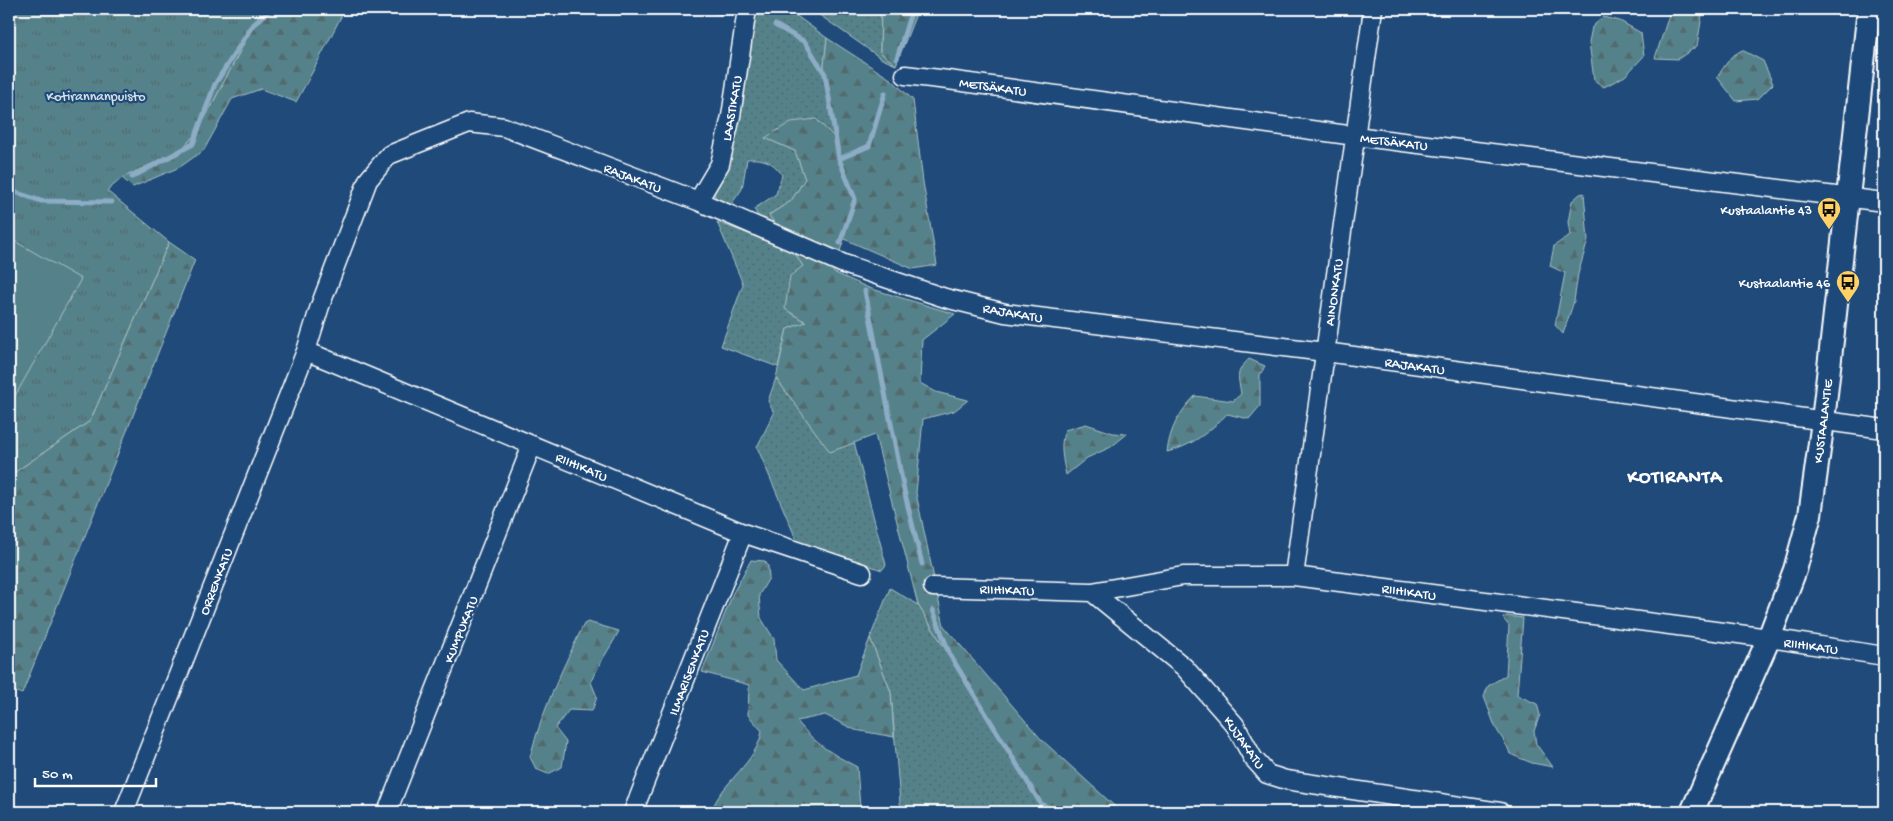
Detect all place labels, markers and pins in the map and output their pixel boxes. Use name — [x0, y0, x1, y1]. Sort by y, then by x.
bus stop icon: Kustaalantie 43 — [1816, 196, 1842, 230]
place label: Kustaalantie 43 — [1721, 203, 1812, 220]
bus stop icon: Kustaalantie 46 — [1835, 269, 1861, 303]
place label: Kustaalantie 46 — [1739, 276, 1831, 293]

